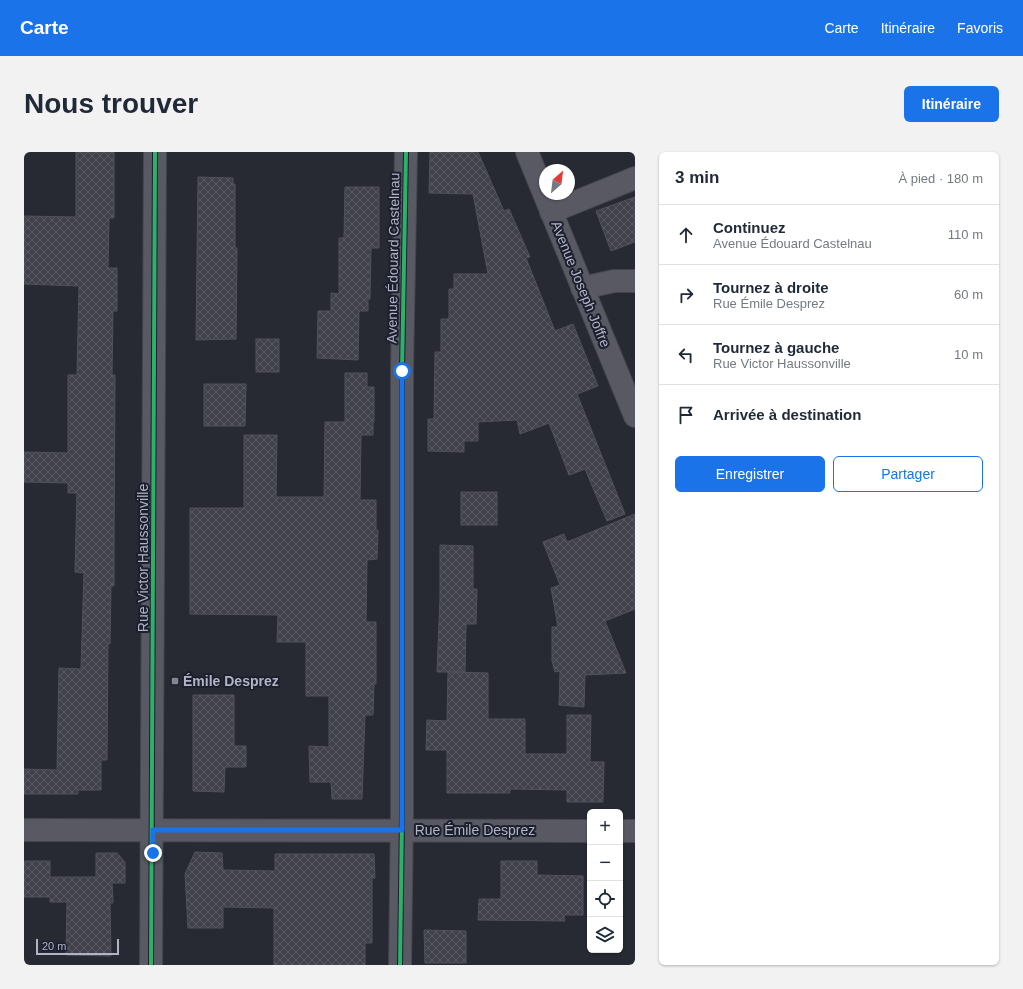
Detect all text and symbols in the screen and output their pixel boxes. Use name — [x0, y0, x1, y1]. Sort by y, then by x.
text: Carte — [20, 17, 69, 38]
text: Carte — [824, 20, 859, 36]
text: Itinéraire — [881, 20, 935, 36]
text: Favoris — [957, 20, 1003, 36]
button: Itinéraire — [904, 86, 999, 122]
text: Nous trouver — [24, 88, 198, 119]
north arrow — [539, 164, 575, 200]
text: 3 min — [675, 168, 719, 187]
text: À pied · 180 m — [898, 171, 983, 186]
street label: Avenue Édouard Castelnau — [384, 172, 402, 344]
street label: Avenue Joseph Joffre — [548, 218, 614, 350]
text: Continuez — [713, 219, 786, 236]
icon: ahead — [675, 224, 697, 246]
text: 110 m — [948, 227, 983, 242]
text: Avenue Édouard Castelnau — [713, 236, 872, 251]
text: Tournez à droite — [713, 279, 829, 296]
icon: right — [675, 284, 697, 306]
text: 60 m — [954, 287, 983, 302]
text: Rue Émile Desprez — [713, 296, 825, 311]
text: Tournez à gauche — [713, 339, 839, 356]
icon: left — [675, 344, 697, 366]
text: 10 m — [954, 347, 983, 362]
text: Rue Victor Haussonville — [713, 356, 851, 371]
route start — [393, 362, 411, 380]
icon: arrive — [675, 404, 697, 426]
text: Arrivée à destination — [713, 406, 861, 423]
button: Enregistrer — [675, 456, 825, 492]
button: Partager — [833, 456, 983, 492]
street label: Rue Victor Haussonville — [135, 484, 151, 632]
place label: Émile Desprez — [183, 673, 279, 689]
marker: Émile Desprez — [170, 676, 180, 686]
map controls — [587, 809, 623, 953]
button: + — [587, 809, 623, 845]
street label: Rue Émile Desprez — [415, 822, 535, 838]
route end — [144, 844, 162, 862]
button: − — [587, 845, 623, 881]
button: locate — [587, 881, 623, 917]
button: layers — [587, 917, 623, 953]
scale bar — [36, 937, 119, 956]
text: 20 m — [42, 940, 66, 952]

